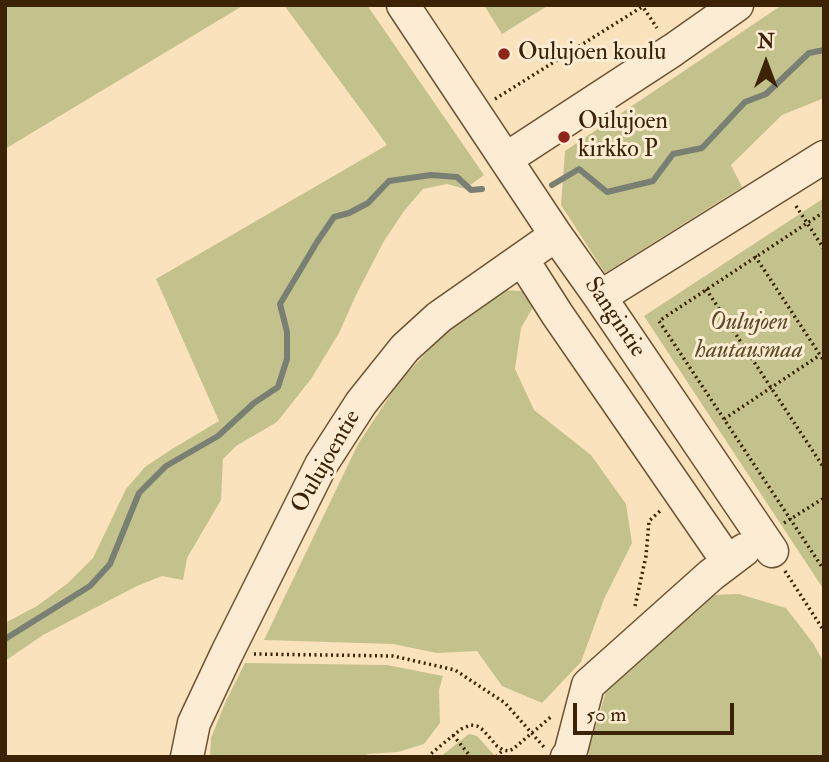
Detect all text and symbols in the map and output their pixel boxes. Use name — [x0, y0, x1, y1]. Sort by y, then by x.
north arrow — [731, 28, 801, 98]
text: N — [757, 30, 775, 54]
place label: Oulujoen koulu — [518, 40, 667, 68]
marker: Oulujoen koulu — [496, 46, 512, 62]
place label: Oulujoen kirkko P — [578, 109, 668, 165]
marker: Oulujoen kirkko P — [556, 129, 572, 145]
street label: Sangintie — [577, 273, 651, 363]
park label: Oulujoen hautausmaa — [695, 310, 803, 366]
street label: Oulujoentie — [286, 405, 368, 519]
scale bar — [577, 688, 738, 732]
text: 50 m — [586, 701, 627, 728]

